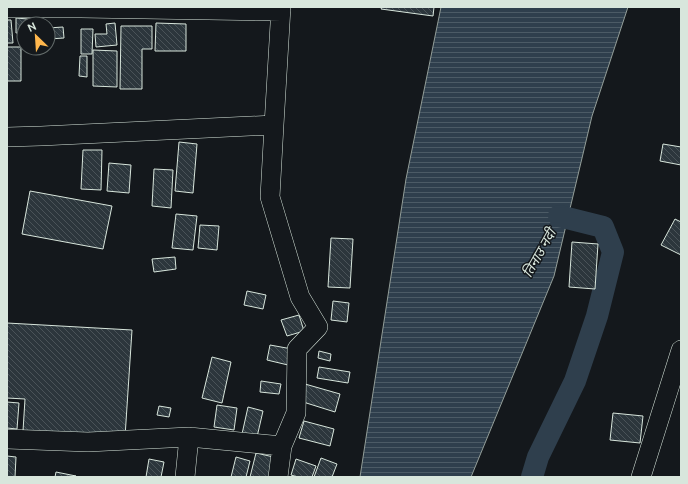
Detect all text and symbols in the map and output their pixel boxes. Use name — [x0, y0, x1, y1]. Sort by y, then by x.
north arrow — [16, 16, 56, 56]
text: N — [26, 20, 38, 34]
water label: तिनाउ नदी — [519, 223, 560, 280]

